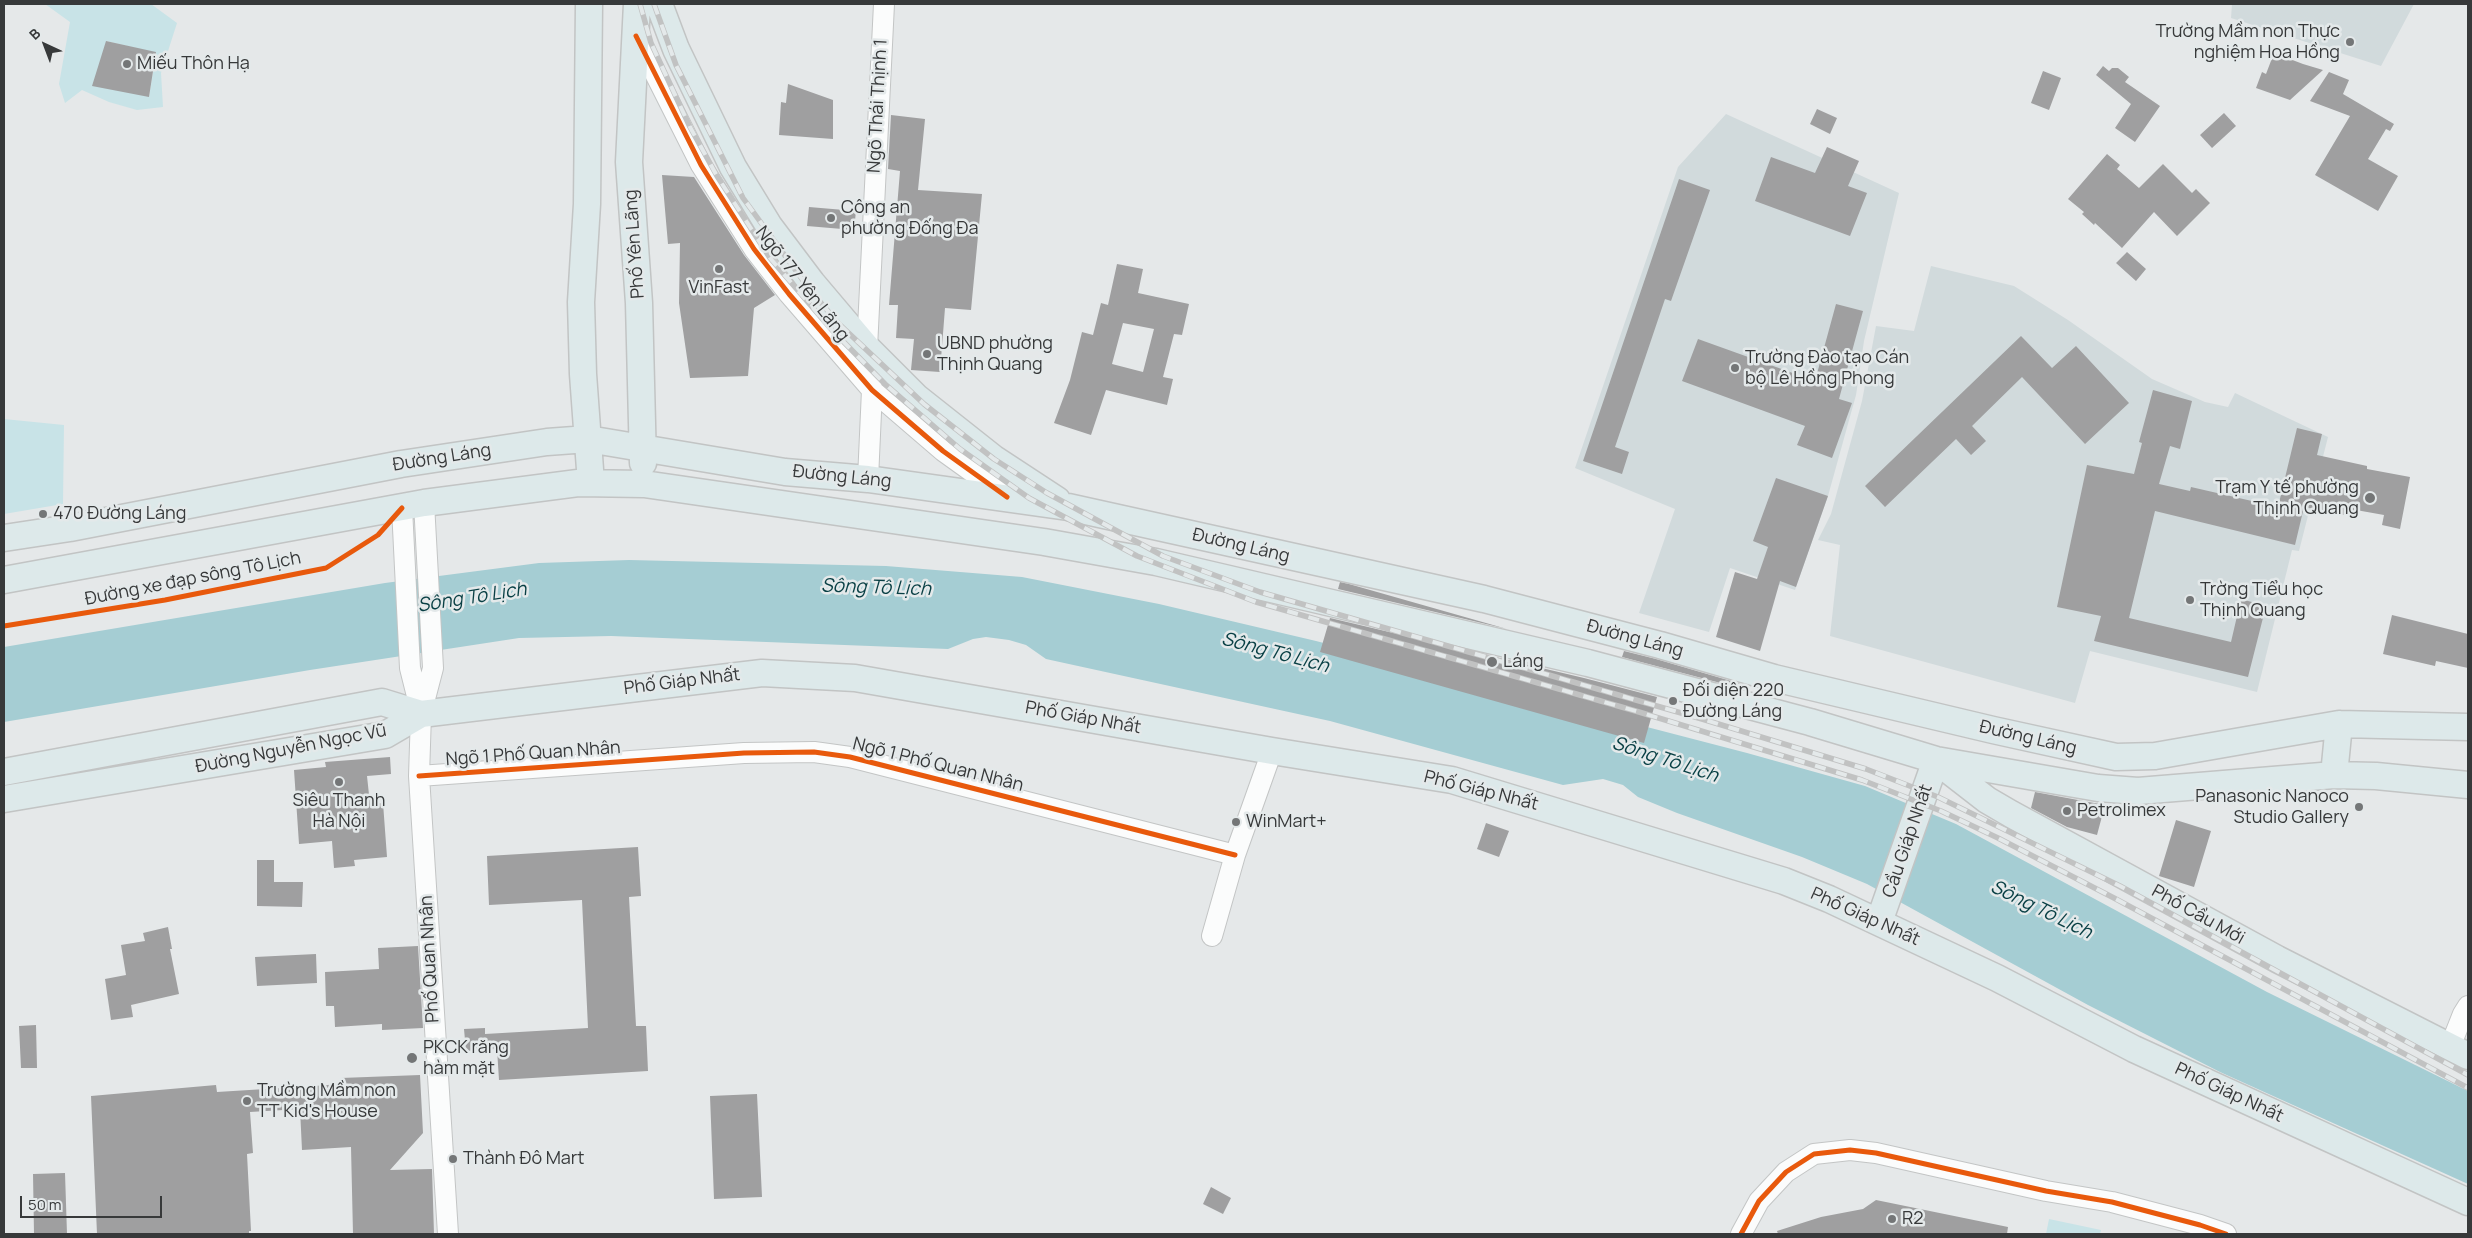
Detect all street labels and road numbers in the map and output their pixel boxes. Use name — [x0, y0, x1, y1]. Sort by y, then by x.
street label: Ngõ Thái Thịnh 1 — [864, 38, 892, 174]
street label: Phố Yên Lãng — [620, 189, 650, 299]
street label: Ngõ 177 Yên Lãng — [750, 222, 854, 346]
street label: Đường Láng — [391, 440, 493, 476]
street label: Đường Láng — [792, 461, 892, 493]
street label: Đường Láng — [1190, 524, 1292, 568]
street label: Đường xe đạp sông Tô Lịch — [83, 547, 303, 611]
street label: Đường Láng — [1584, 616, 1686, 662]
street label: Phố Giáp Nhất — [623, 664, 741, 700]
street label: Phố Giáp Nhất — [1023, 697, 1143, 739]
street label: Đường Láng — [1977, 716, 2079, 760]
street label: Đường Nguyễn Ngọc Vũ — [194, 720, 388, 778]
street label: Ngõ 1 Phố Quan Nhân — [850, 733, 1026, 797]
street label: Ngõ 1 Phố Quan Nhân — [445, 737, 621, 771]
street label: Phố Giáp Nhất — [1422, 766, 1540, 816]
street label: Cầu Giáp Nhất — [1878, 781, 1938, 901]
street label: Phố Cầu Mới — [2148, 881, 2248, 949]
street label: Phố Giáp Nhất — [1807, 883, 1923, 951]
street label: Phố Quan Nhân — [416, 895, 444, 1023]
street label: Phố Giáp Nhất — [2171, 1058, 2287, 1128]

